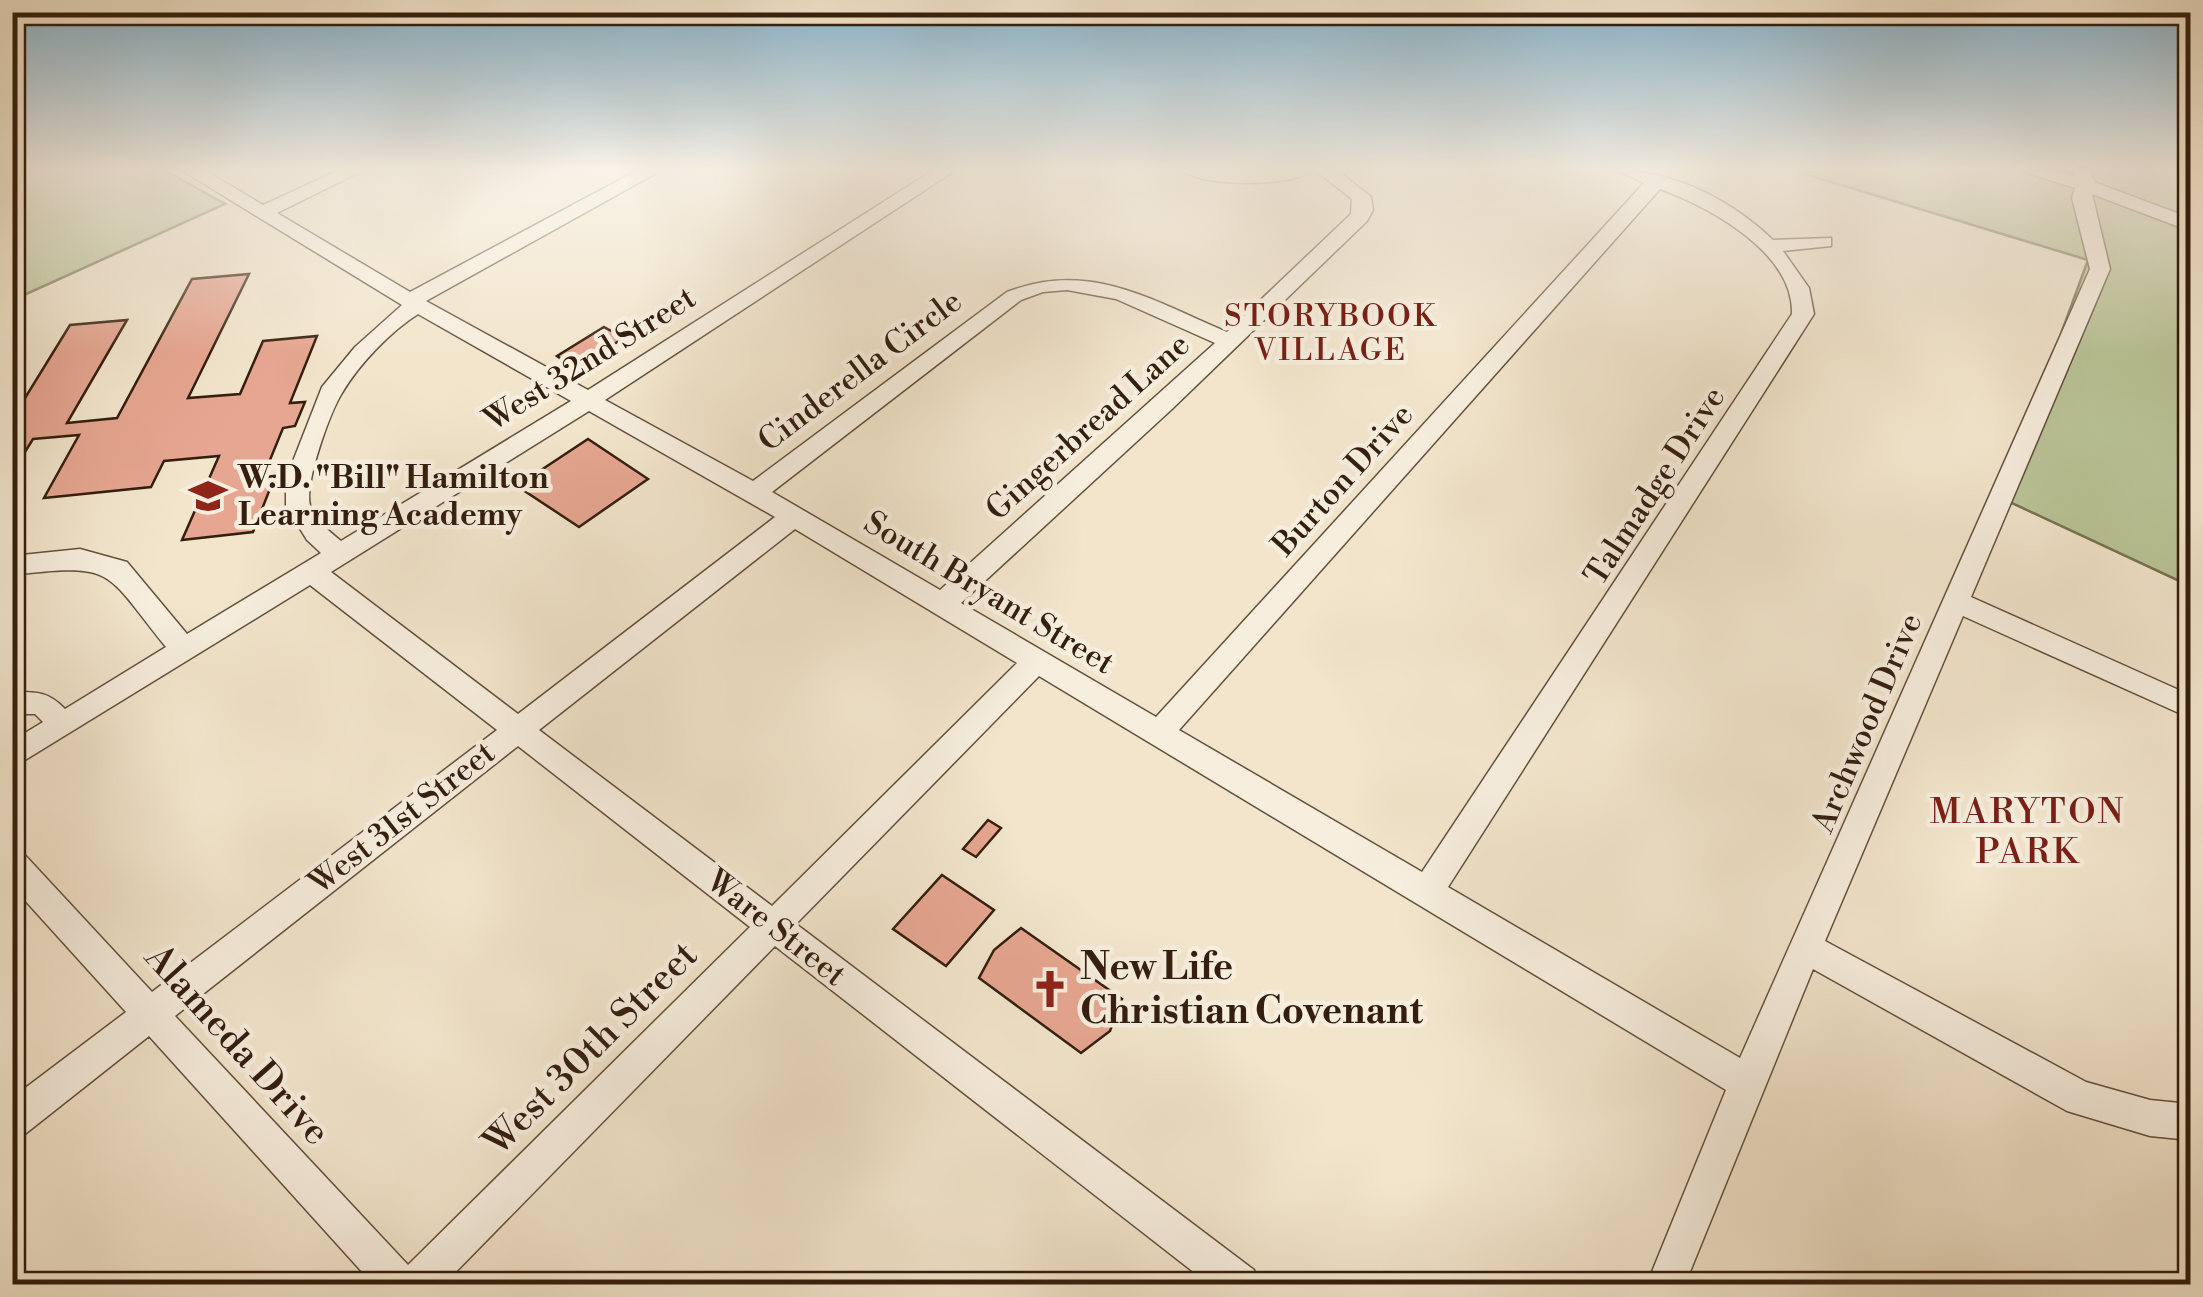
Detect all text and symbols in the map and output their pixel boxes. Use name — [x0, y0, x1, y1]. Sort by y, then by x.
street label: West 32nd Street — [476, 278, 703, 441]
street label: Cinderella Circle — [750, 281, 970, 461]
district label: STORYBOOK VILLAGE — [1224, 298, 1438, 370]
street label: Gingerbread Lane — [978, 325, 1198, 529]
street label: Talmadge Drive — [1576, 379, 1734, 593]
street label: Burton Drive — [1263, 395, 1422, 565]
place label: W.D. "Bill" Hamilton Learning Academy — [237, 458, 549, 535]
school or university icon: W.D. "Bill" Hamilton Learning Academy — [187, 475, 229, 517]
street label: South Bryant Street — [857, 502, 1121, 684]
street label: Archwood Drive — [1802, 607, 1931, 840]
street label: West 31st Street — [300, 733, 503, 904]
district label: MARYTON PARK — [1930, 791, 2126, 874]
street label: Ware Street — [697, 860, 854, 995]
street label: West 30th Street — [474, 932, 708, 1166]
street label: Alameda Drive — [134, 934, 340, 1155]
place label: New Life Christian Covenant — [1080, 944, 1423, 1035]
church icon: New Life Christian Covenant — [1029, 968, 1071, 1010]

